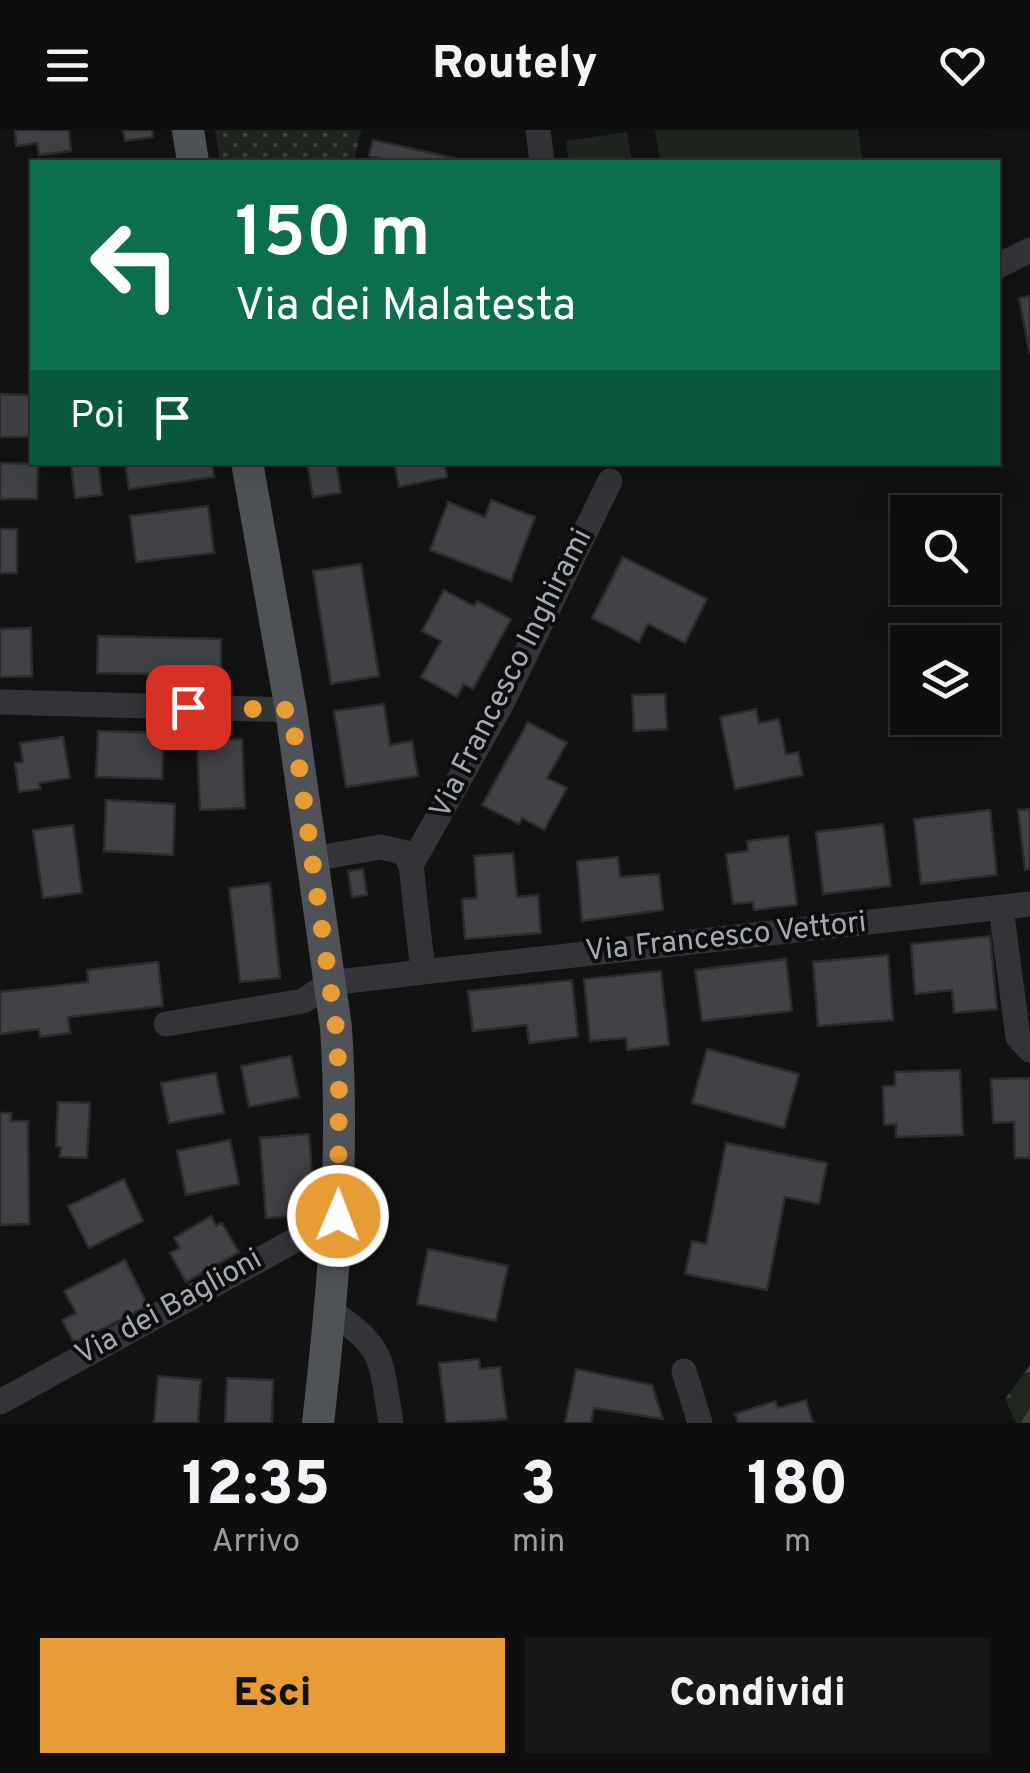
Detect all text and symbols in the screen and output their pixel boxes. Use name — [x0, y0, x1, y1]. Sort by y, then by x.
text: Routely — [432, 37, 598, 94]
icon: menu — [40, 38, 95, 93]
icon: heart — [935, 38, 990, 93]
text: 150 m — [235, 192, 430, 281]
icon: left — [70, 200, 200, 330]
text: Via dei Malatesta — [235, 279, 576, 336]
icon: arrive — [145, 390, 200, 445]
text: Poi — [70, 393, 125, 442]
map controls — [890, 495, 1000, 735]
button: search — [890, 495, 1000, 605]
street label: Via Francesco Inghirami — [423, 523, 601, 825]
button: layers — [890, 625, 1000, 735]
pin — [146, 665, 231, 750]
icon: arrive — [161, 680, 216, 735]
street label: Via Francesco Vettori — [584, 905, 868, 971]
position arrow — [286, 1164, 390, 1268]
street label: Via dei Baglioni — [69, 1242, 269, 1374]
text: 12:35 — [182, 1450, 330, 1526]
text: 3 — [521, 1450, 557, 1526]
text: 180 — [747, 1450, 848, 1526]
text: Arrivo — [212, 1523, 300, 1563]
text: min — [512, 1523, 565, 1563]
text: m — [784, 1523, 811, 1563]
button: Esci — [40, 1638, 505, 1753]
button: Condividi — [525, 1638, 990, 1753]

